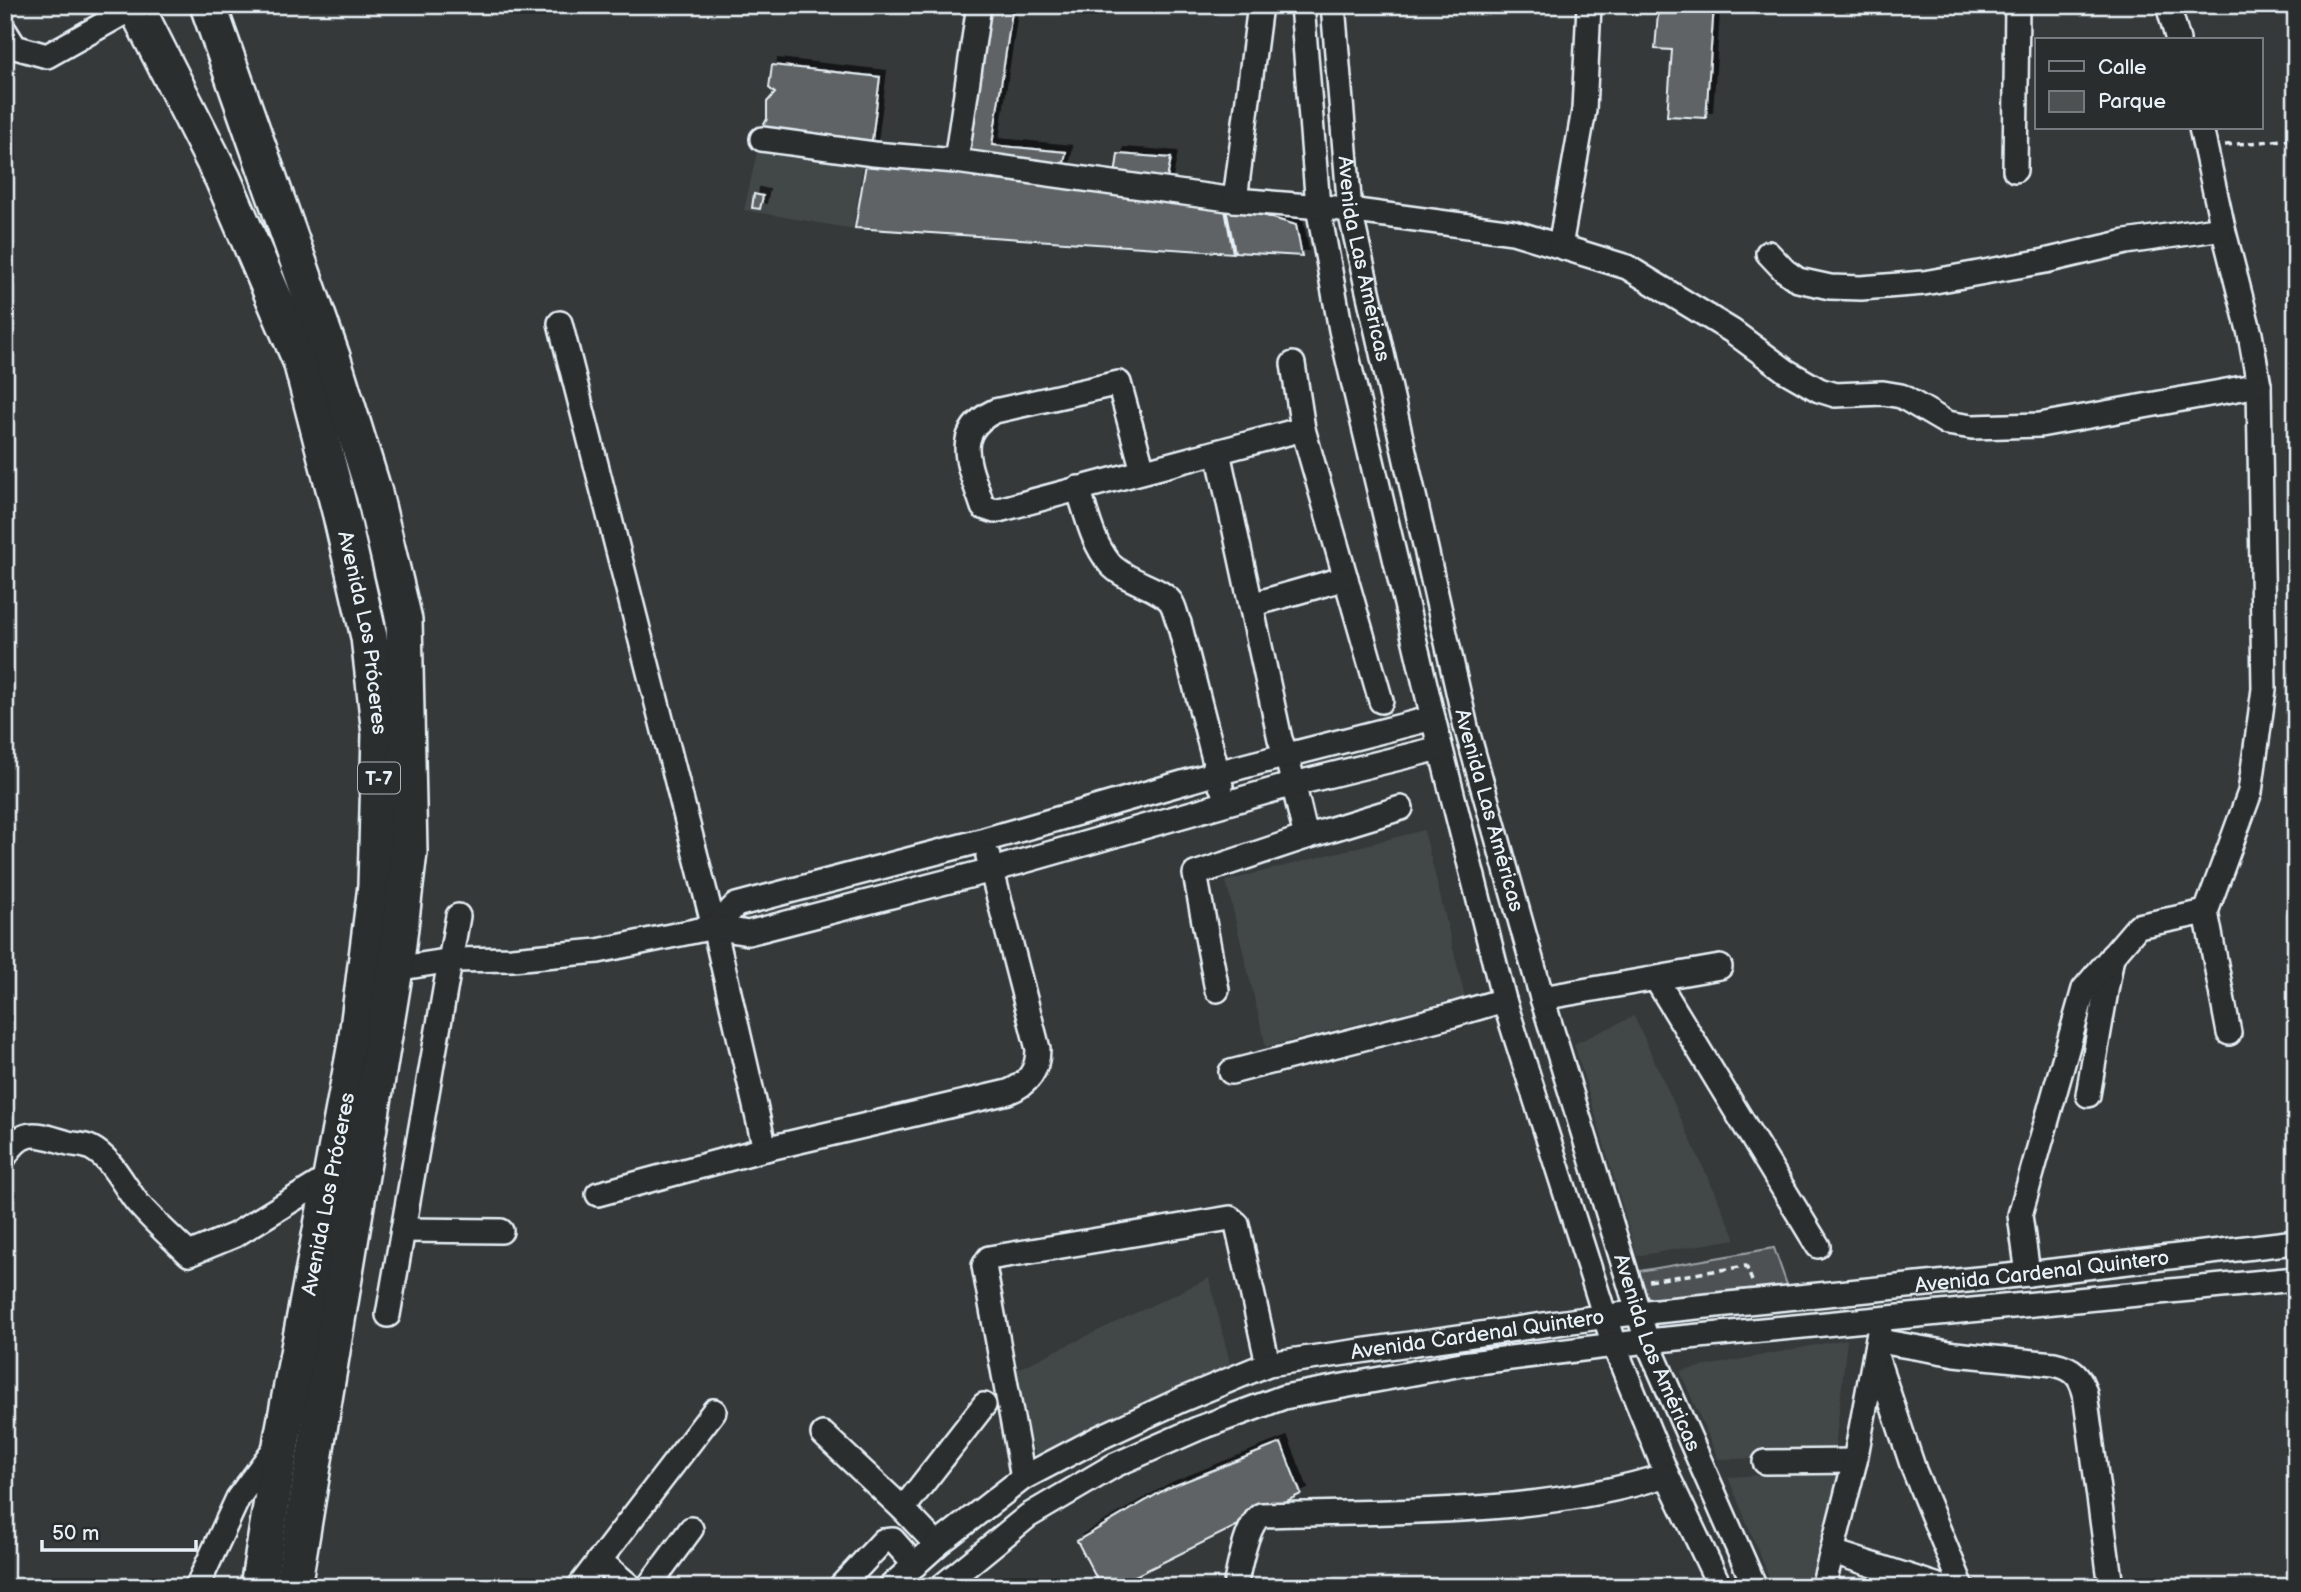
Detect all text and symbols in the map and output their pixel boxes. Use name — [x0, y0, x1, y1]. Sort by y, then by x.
legend — [2035, 38, 2262, 130]
text: Calle — [2098, 55, 2147, 80]
text: Parque — [2098, 89, 2166, 114]
street label: Avenida Las Américas — [1332, 155, 1395, 364]
street label: Avenida Los Próceres — [332, 529, 392, 736]
street label: Avenida Las Américas — [1449, 707, 1529, 914]
road number: T-7 — [358, 762, 400, 793]
street label: Avenida Los Próceres — [297, 1090, 360, 1298]
street label: Avenida Cardenal Quintero — [1914, 1245, 2171, 1298]
street label: Avenida Las Américas — [1608, 1251, 1706, 1455]
street label: Avenida Cardenal Quintero — [1349, 1305, 1606, 1365]
scale bar — [42, 1508, 196, 1552]
text: 50 m — [52, 1521, 99, 1546]

